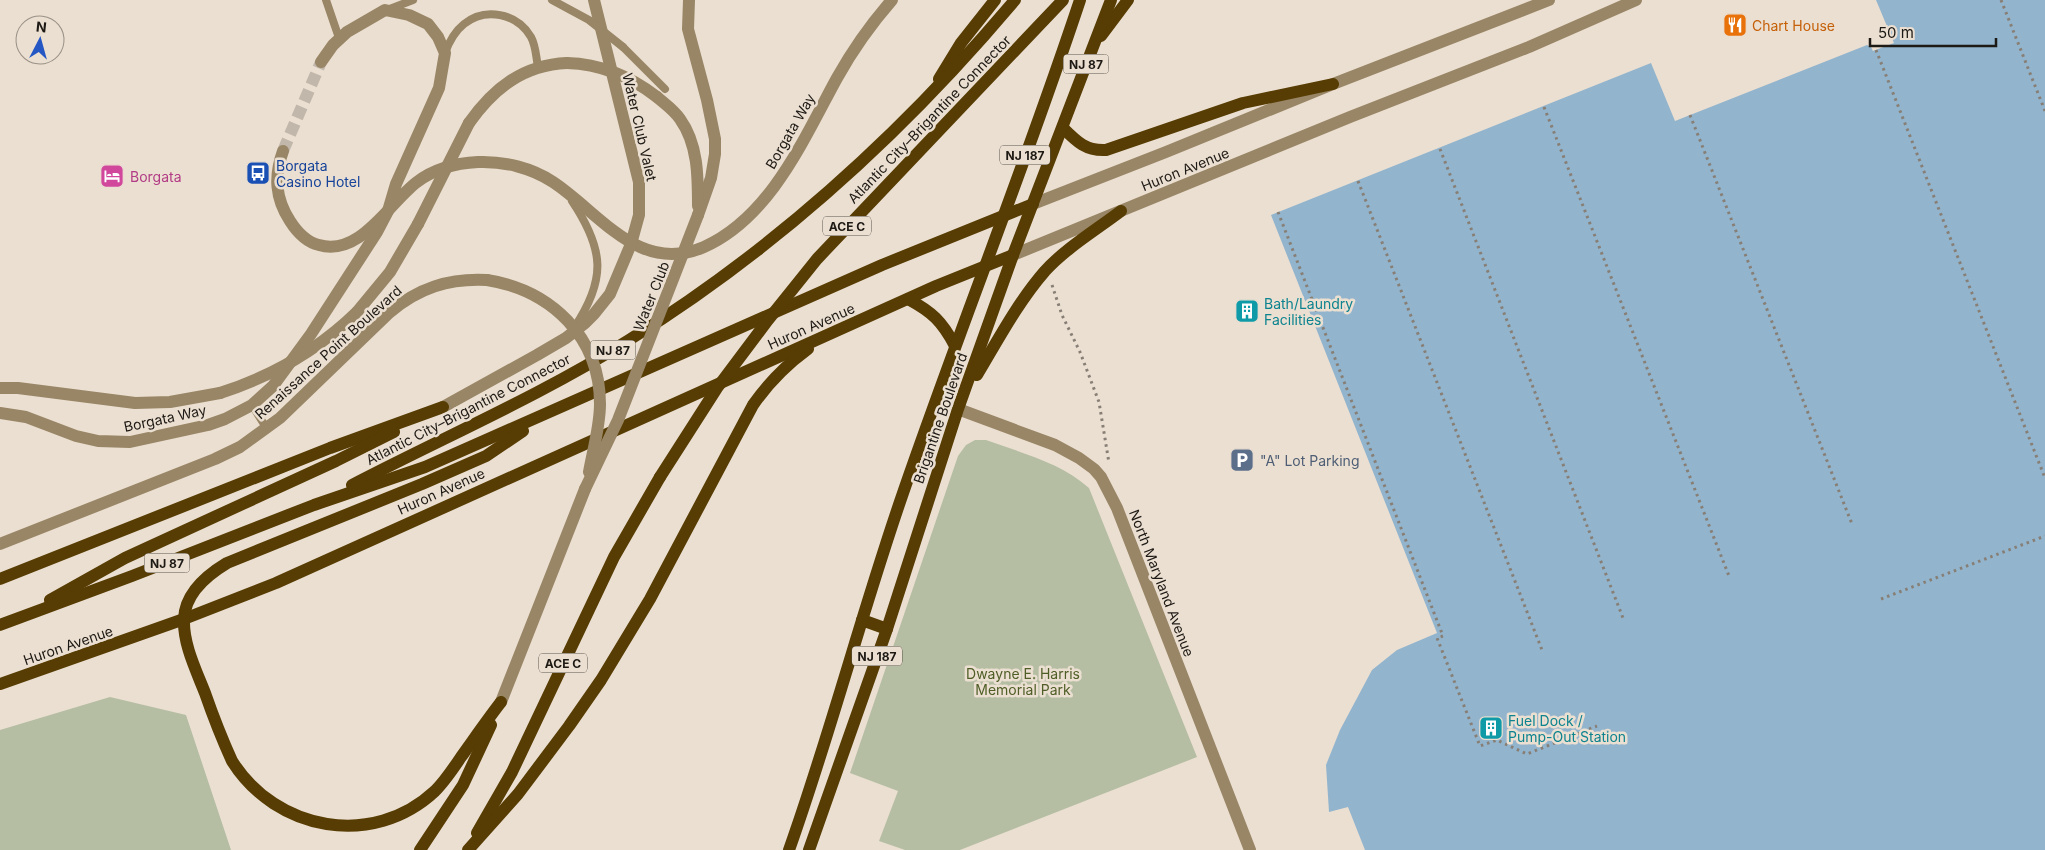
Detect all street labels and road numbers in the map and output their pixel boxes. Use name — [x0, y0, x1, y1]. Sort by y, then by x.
street label: Atlantic City–Brigantine Connector — [844, 31, 1014, 207]
road number: NJ 87 — [1064, 54, 1108, 74]
street label: Water Club Valet — [619, 71, 661, 183]
street label: Borgata Way — [762, 90, 818, 172]
street label: Huron Avenue — [1138, 144, 1232, 194]
road number: NJ 187 — [1000, 146, 1050, 164]
road number: ACE C — [823, 217, 871, 236]
street label: Water Club — [629, 259, 673, 333]
street label: Renaissance Point Boulevard — [251, 282, 405, 422]
street label: Huron Avenue — [765, 299, 857, 353]
road number: NJ 87 — [590, 340, 636, 360]
street label: Atlantic City–Brigantine Connector — [363, 350, 573, 468]
street label: Brigantine Boulevard — [910, 350, 970, 486]
street label: Borgata Way — [122, 401, 208, 435]
street label: Huron Avenue — [395, 464, 487, 518]
street label: North Maryland Avenue — [1126, 507, 1198, 659]
road number: NJ 87 — [144, 554, 190, 572]
street label: Huron Avenue — [21, 622, 115, 668]
road number: NJ 187 — [852, 646, 902, 666]
road number: ACE C — [539, 654, 587, 672]

